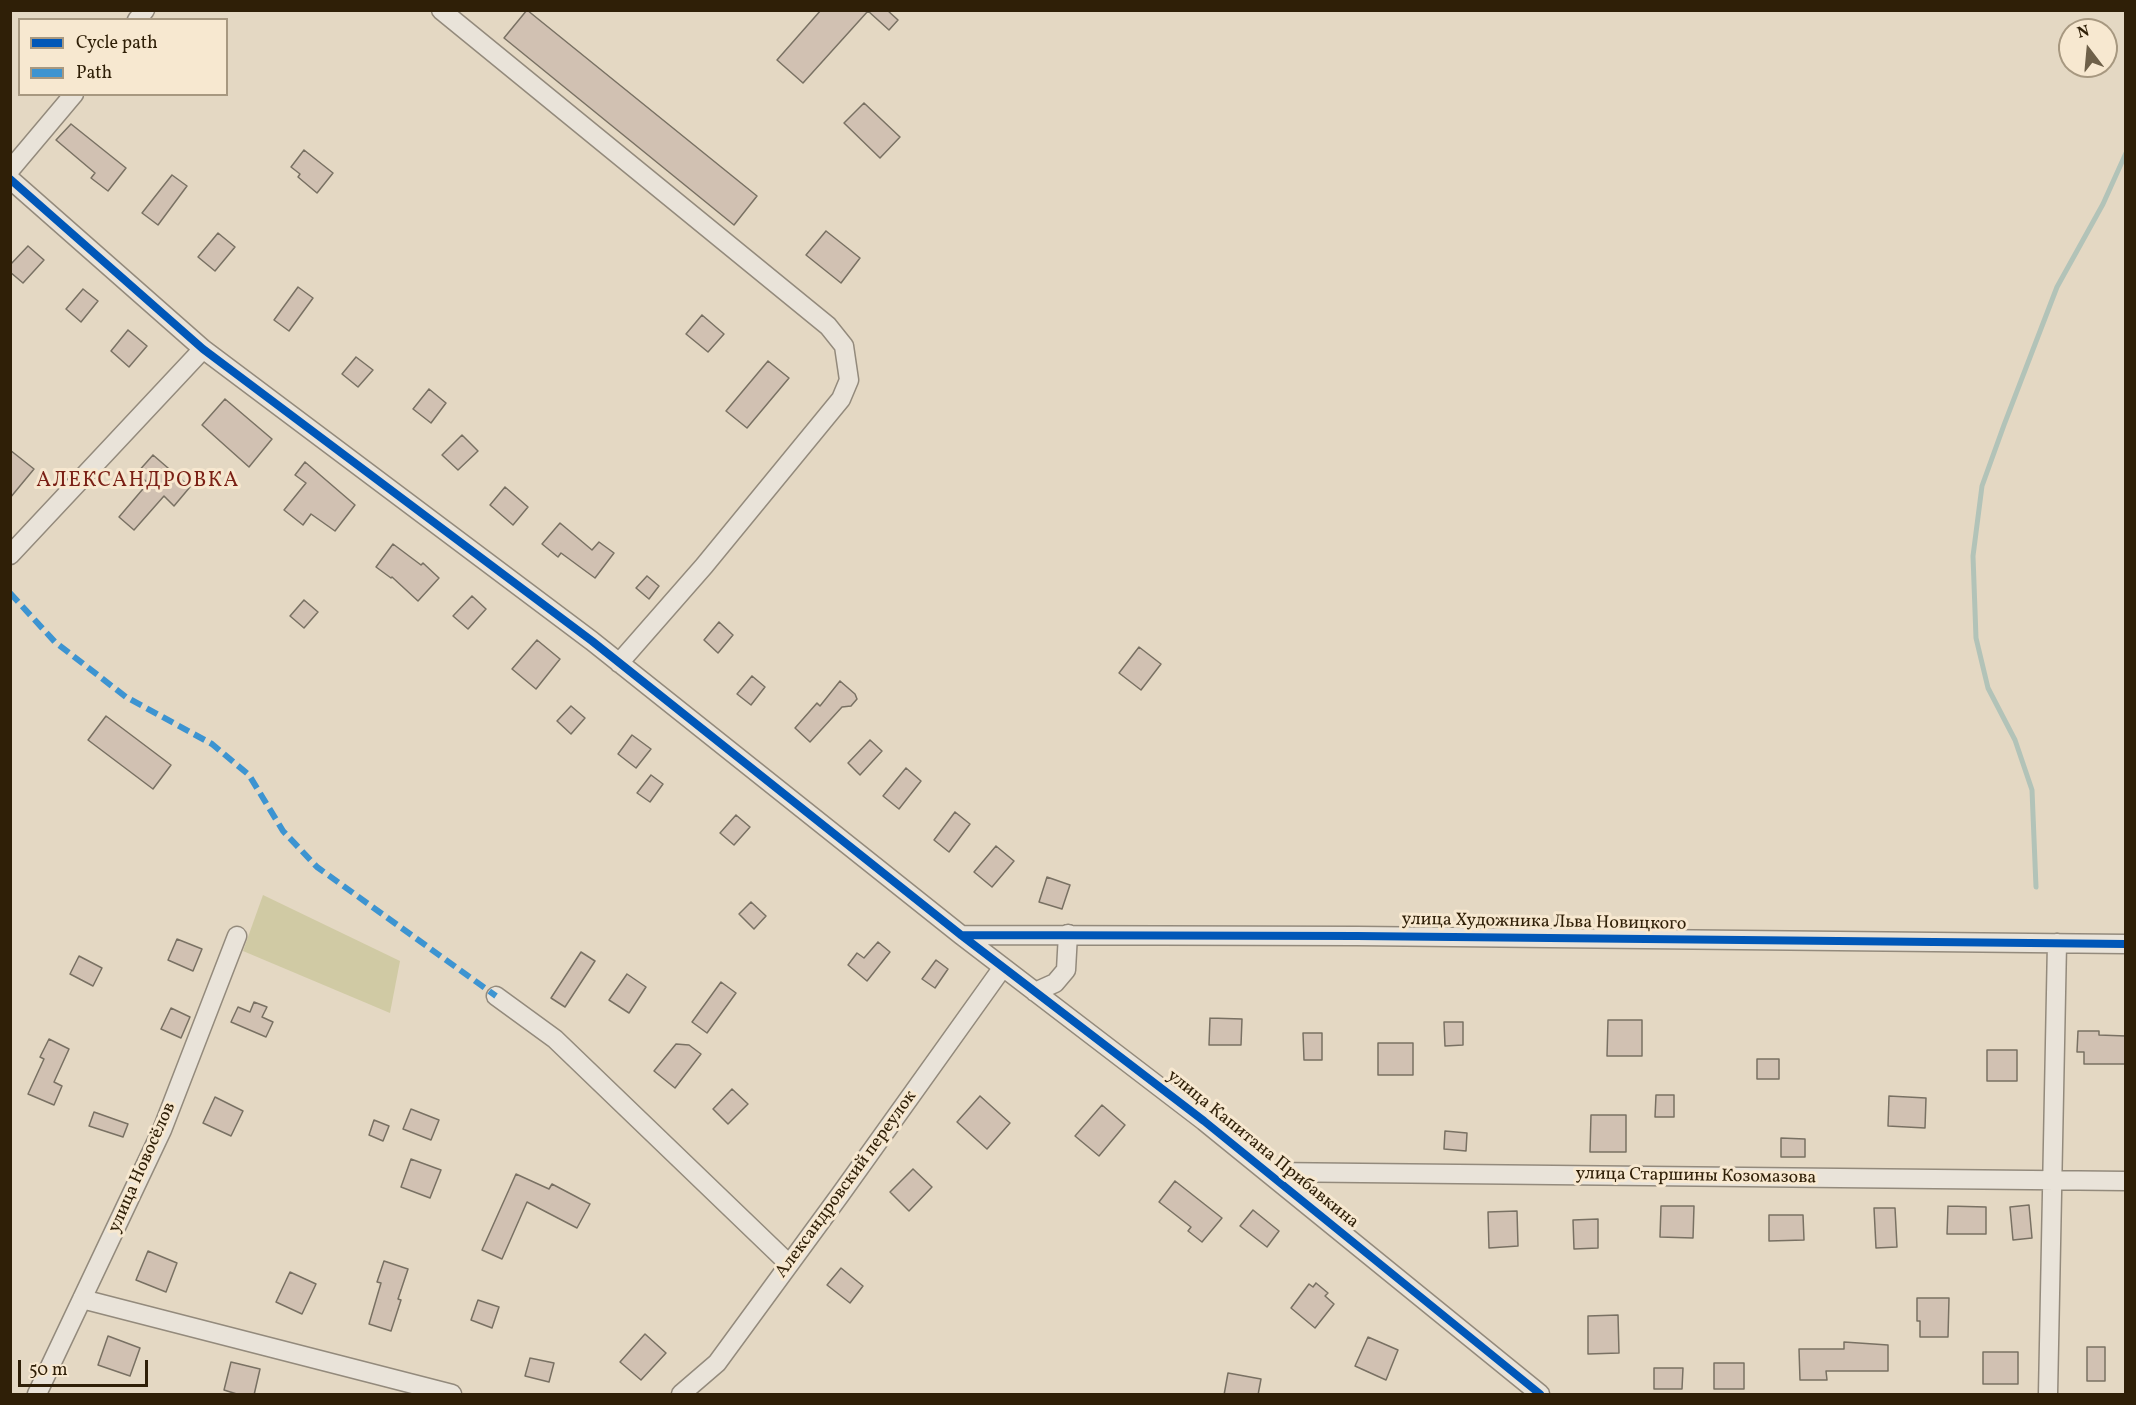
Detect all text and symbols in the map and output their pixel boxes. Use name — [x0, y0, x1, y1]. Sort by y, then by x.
legend — [18, 18, 228, 96]
north arrow — [2058, 18, 2118, 78]
text: N — [2075, 20, 2092, 45]
text: Cycle path — [76, 31, 158, 56]
text: Path — [76, 61, 112, 86]
district label: АЛЕКСАНДРОВКА — [36, 469, 240, 495]
street label: улица Художника Льва Новицкого — [1401, 910, 1687, 936]
street label: улица Капитана Прибавкина — [1162, 1066, 1362, 1234]
street label: Александровский переулок — [772, 1087, 922, 1283]
street label: улица Новосёлов — [105, 1099, 181, 1237]
street label: улица Старшины Козомазова — [1575, 1164, 1817, 1190]
scale bar — [21, 1348, 152, 1386]
text: 50 m — [29, 1358, 68, 1383]

